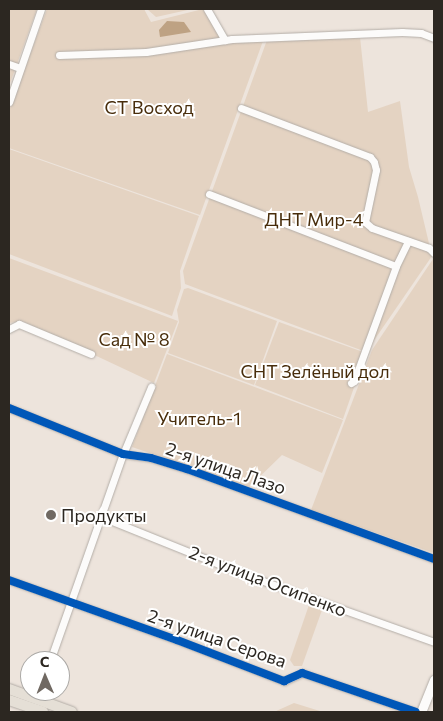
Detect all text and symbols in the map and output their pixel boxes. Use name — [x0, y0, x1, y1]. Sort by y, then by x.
park label: СТ Восход — [105, 96, 193, 118]
park label: ДНТ Мир-4 — [264, 208, 364, 230]
park label: Сад № 8 — [98, 328, 170, 350]
park label: СНТ Зелёный дол — [240, 360, 390, 382]
park label: Учитель-1 — [157, 407, 241, 429]
street label: 2-я улица Лазо — [163, 437, 289, 499]
place label: Продукты — [61, 504, 146, 526]
marker: Продукты — [45, 509, 57, 521]
street label: 2-я улица Осипенко — [186, 541, 350, 621]
street label: 2-я улица Серова — [145, 604, 289, 672]
north arrow — [20, 651, 70, 701]
text: С — [40, 653, 50, 670]

